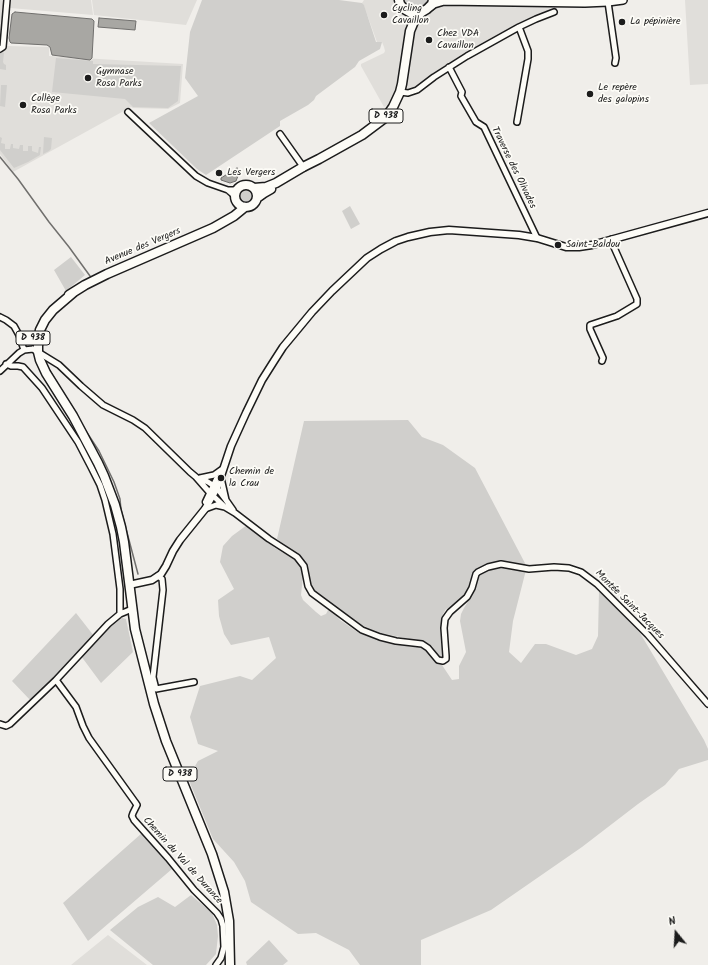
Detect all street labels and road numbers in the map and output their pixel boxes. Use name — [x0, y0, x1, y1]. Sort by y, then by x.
road number: D 938 — [369, 109, 403, 123]
street label: Traverse des Olivades — [488, 125, 538, 211]
street label: Avenue des Vergers — [103, 226, 183, 268]
road number: D 938 — [16, 331, 50, 345]
street label: Montée Saint-Jacques — [592, 568, 666, 642]
road number: D 938 — [163, 767, 197, 781]
street label: Chemin du Val de Durance — [140, 815, 224, 907]

